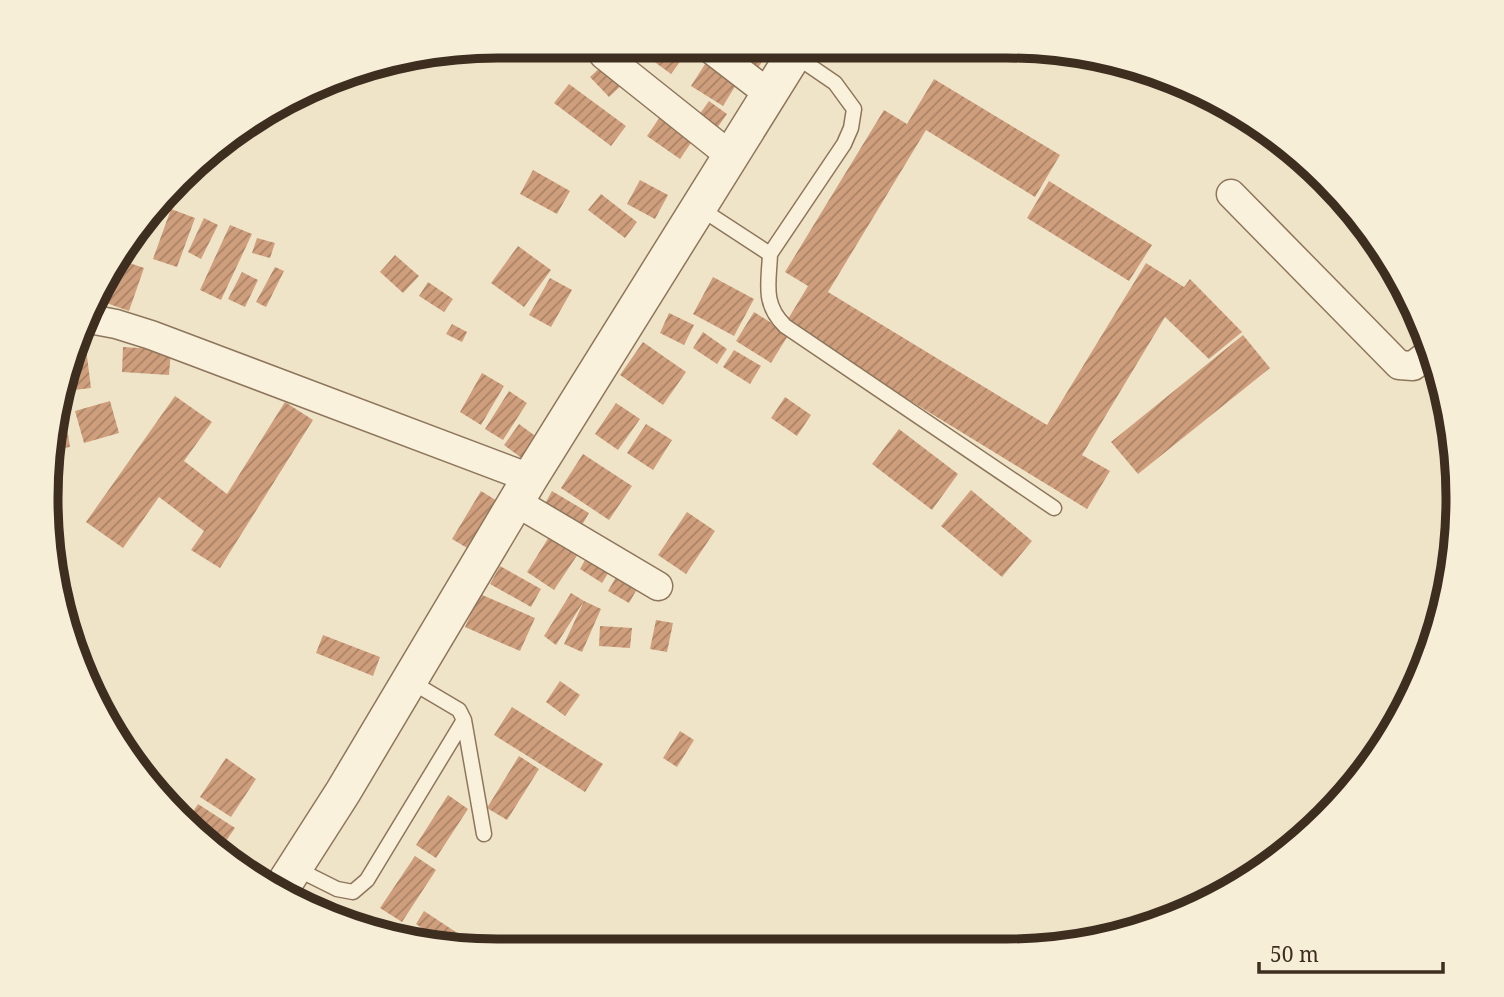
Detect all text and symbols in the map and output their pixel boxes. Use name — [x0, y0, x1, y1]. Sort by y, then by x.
scale bar — [1259, 930, 1443, 974]
text: 50 m — [1270, 940, 1319, 968]

